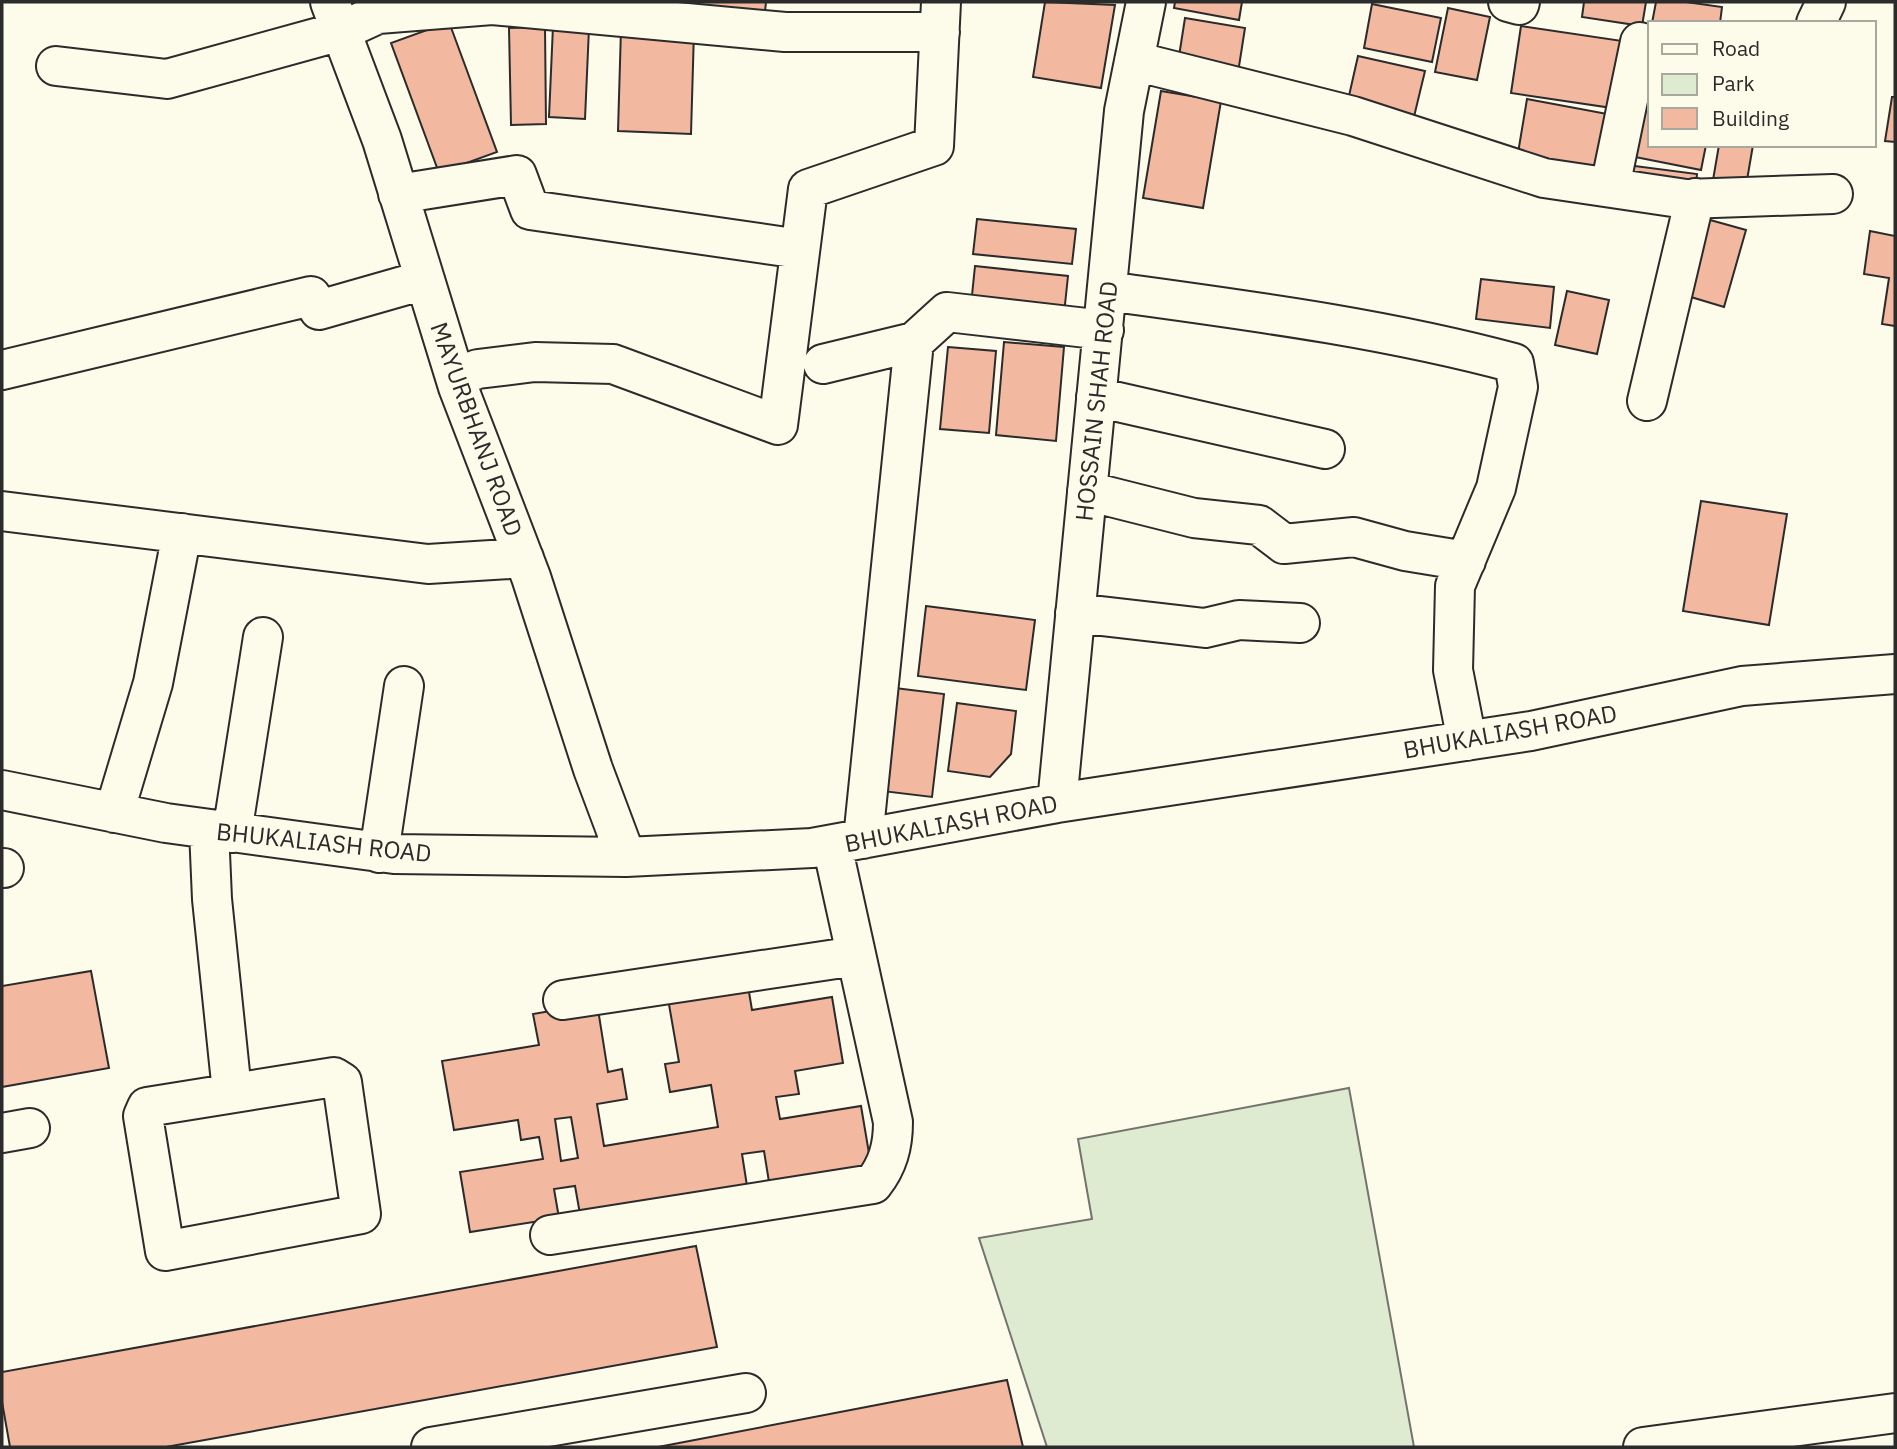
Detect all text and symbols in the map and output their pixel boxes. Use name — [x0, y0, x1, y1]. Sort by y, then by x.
legend — [1648, 21, 1876, 147]
text: Road — [1712, 34, 1760, 62]
text: Park — [1712, 69, 1755, 97]
text: Building — [1712, 104, 1789, 132]
street label: HOSSAIN SHAH ROAD — [1067, 279, 1125, 523]
street label: MAYURBHANJ ROAD — [423, 318, 531, 540]
street label: BHUKALIASH ROAD — [1401, 696, 1619, 766]
street label: BHUKALIASH ROAD — [842, 787, 1060, 859]
street label: BHUKALIASH ROAD — [215, 815, 433, 869]

